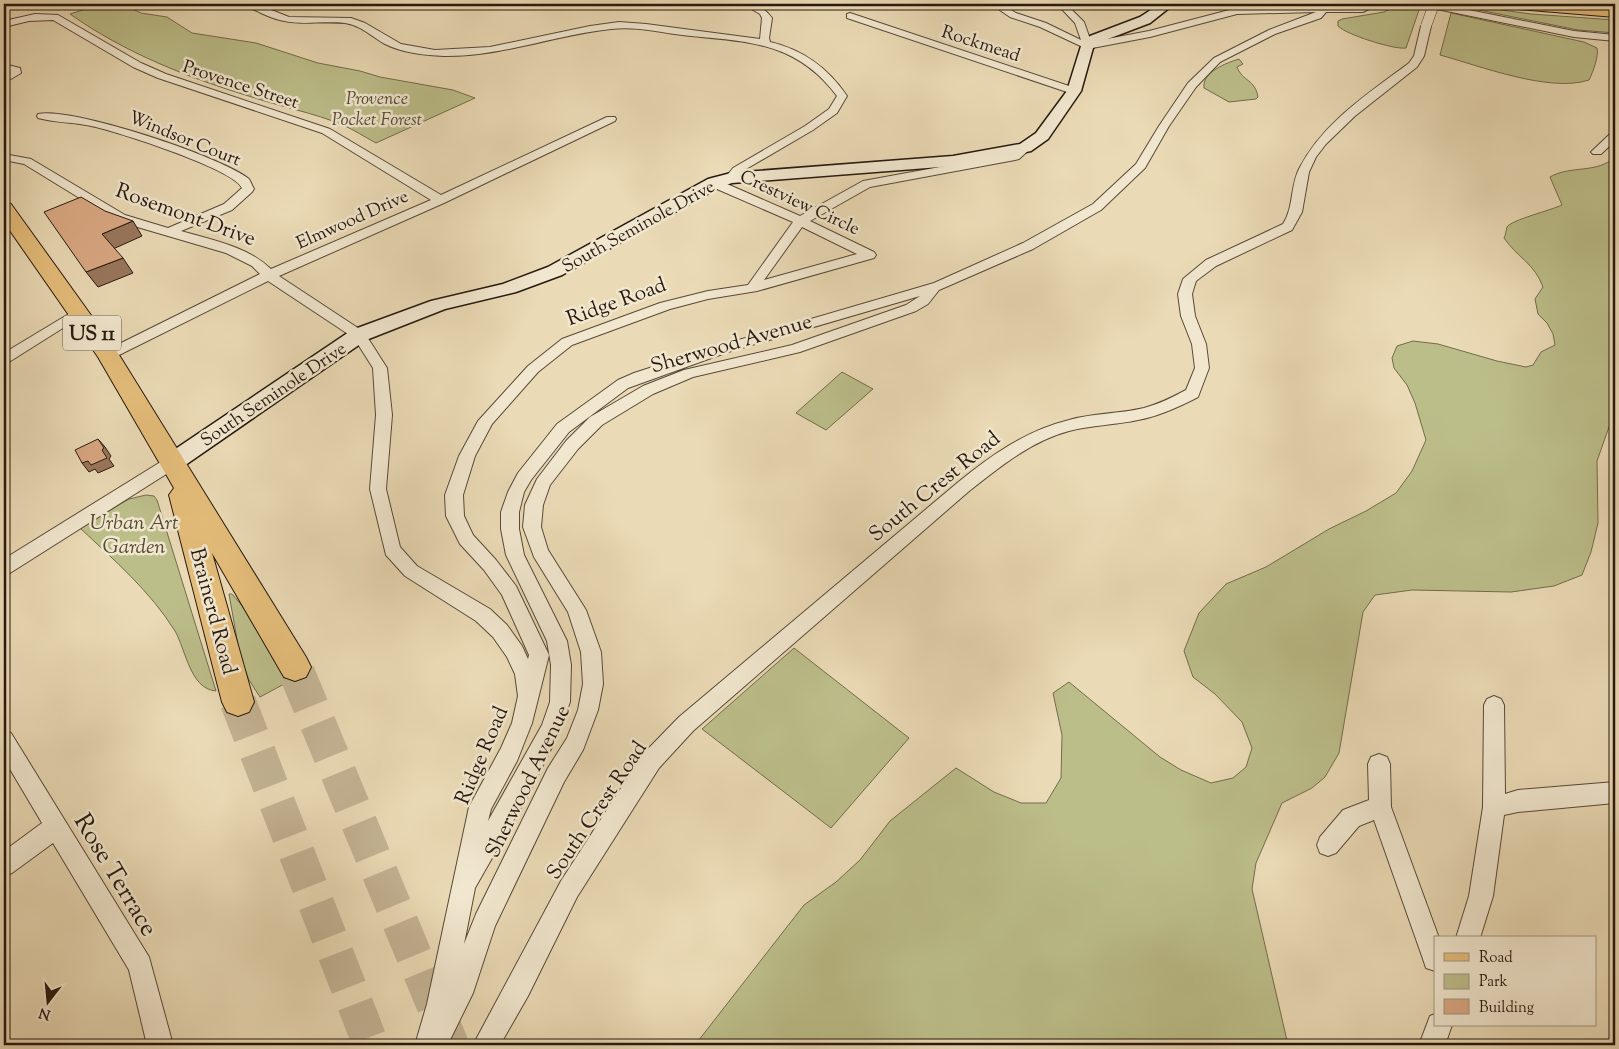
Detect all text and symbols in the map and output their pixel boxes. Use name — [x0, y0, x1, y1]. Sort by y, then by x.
street label: Rockmead — [938, 20, 1023, 70]
street label: Provence Street — [179, 55, 302, 117]
park label: Provence Pocket Forest — [332, 87, 423, 134]
street label: Windsor Court — [124, 105, 244, 174]
street label: Crestview Circle — [735, 165, 863, 243]
street label: South Seminole Drive — [558, 175, 720, 281]
street label: Rosemont Drive — [111, 177, 260, 255]
street label: Elmwood Drive — [293, 185, 413, 257]
street label: Ridge Road — [563, 271, 671, 335]
street label: Sherwood Avenue — [647, 308, 816, 382]
road number: US 11 — [63, 316, 121, 350]
street label: South Seminole Drive — [196, 337, 352, 454]
street label: South Crest Road — [863, 425, 1008, 550]
park label: Urban Art Garden — [90, 509, 178, 563]
street label: Brainerd Road — [181, 545, 243, 678]
street label: Sherwood Avenue — [479, 700, 579, 863]
street label: Ridge Road — [449, 702, 517, 810]
street label: South Crest Road — [540, 736, 655, 886]
street label: Rose Terrace — [64, 807, 165, 944]
legend — [1434, 936, 1596, 1026]
text: Road — [1479, 948, 1513, 969]
text: Park — [1479, 972, 1508, 993]
north arrow — [22, 976, 72, 1026]
text: Building — [1479, 998, 1534, 1019]
text: N — [37, 1001, 53, 1024]

